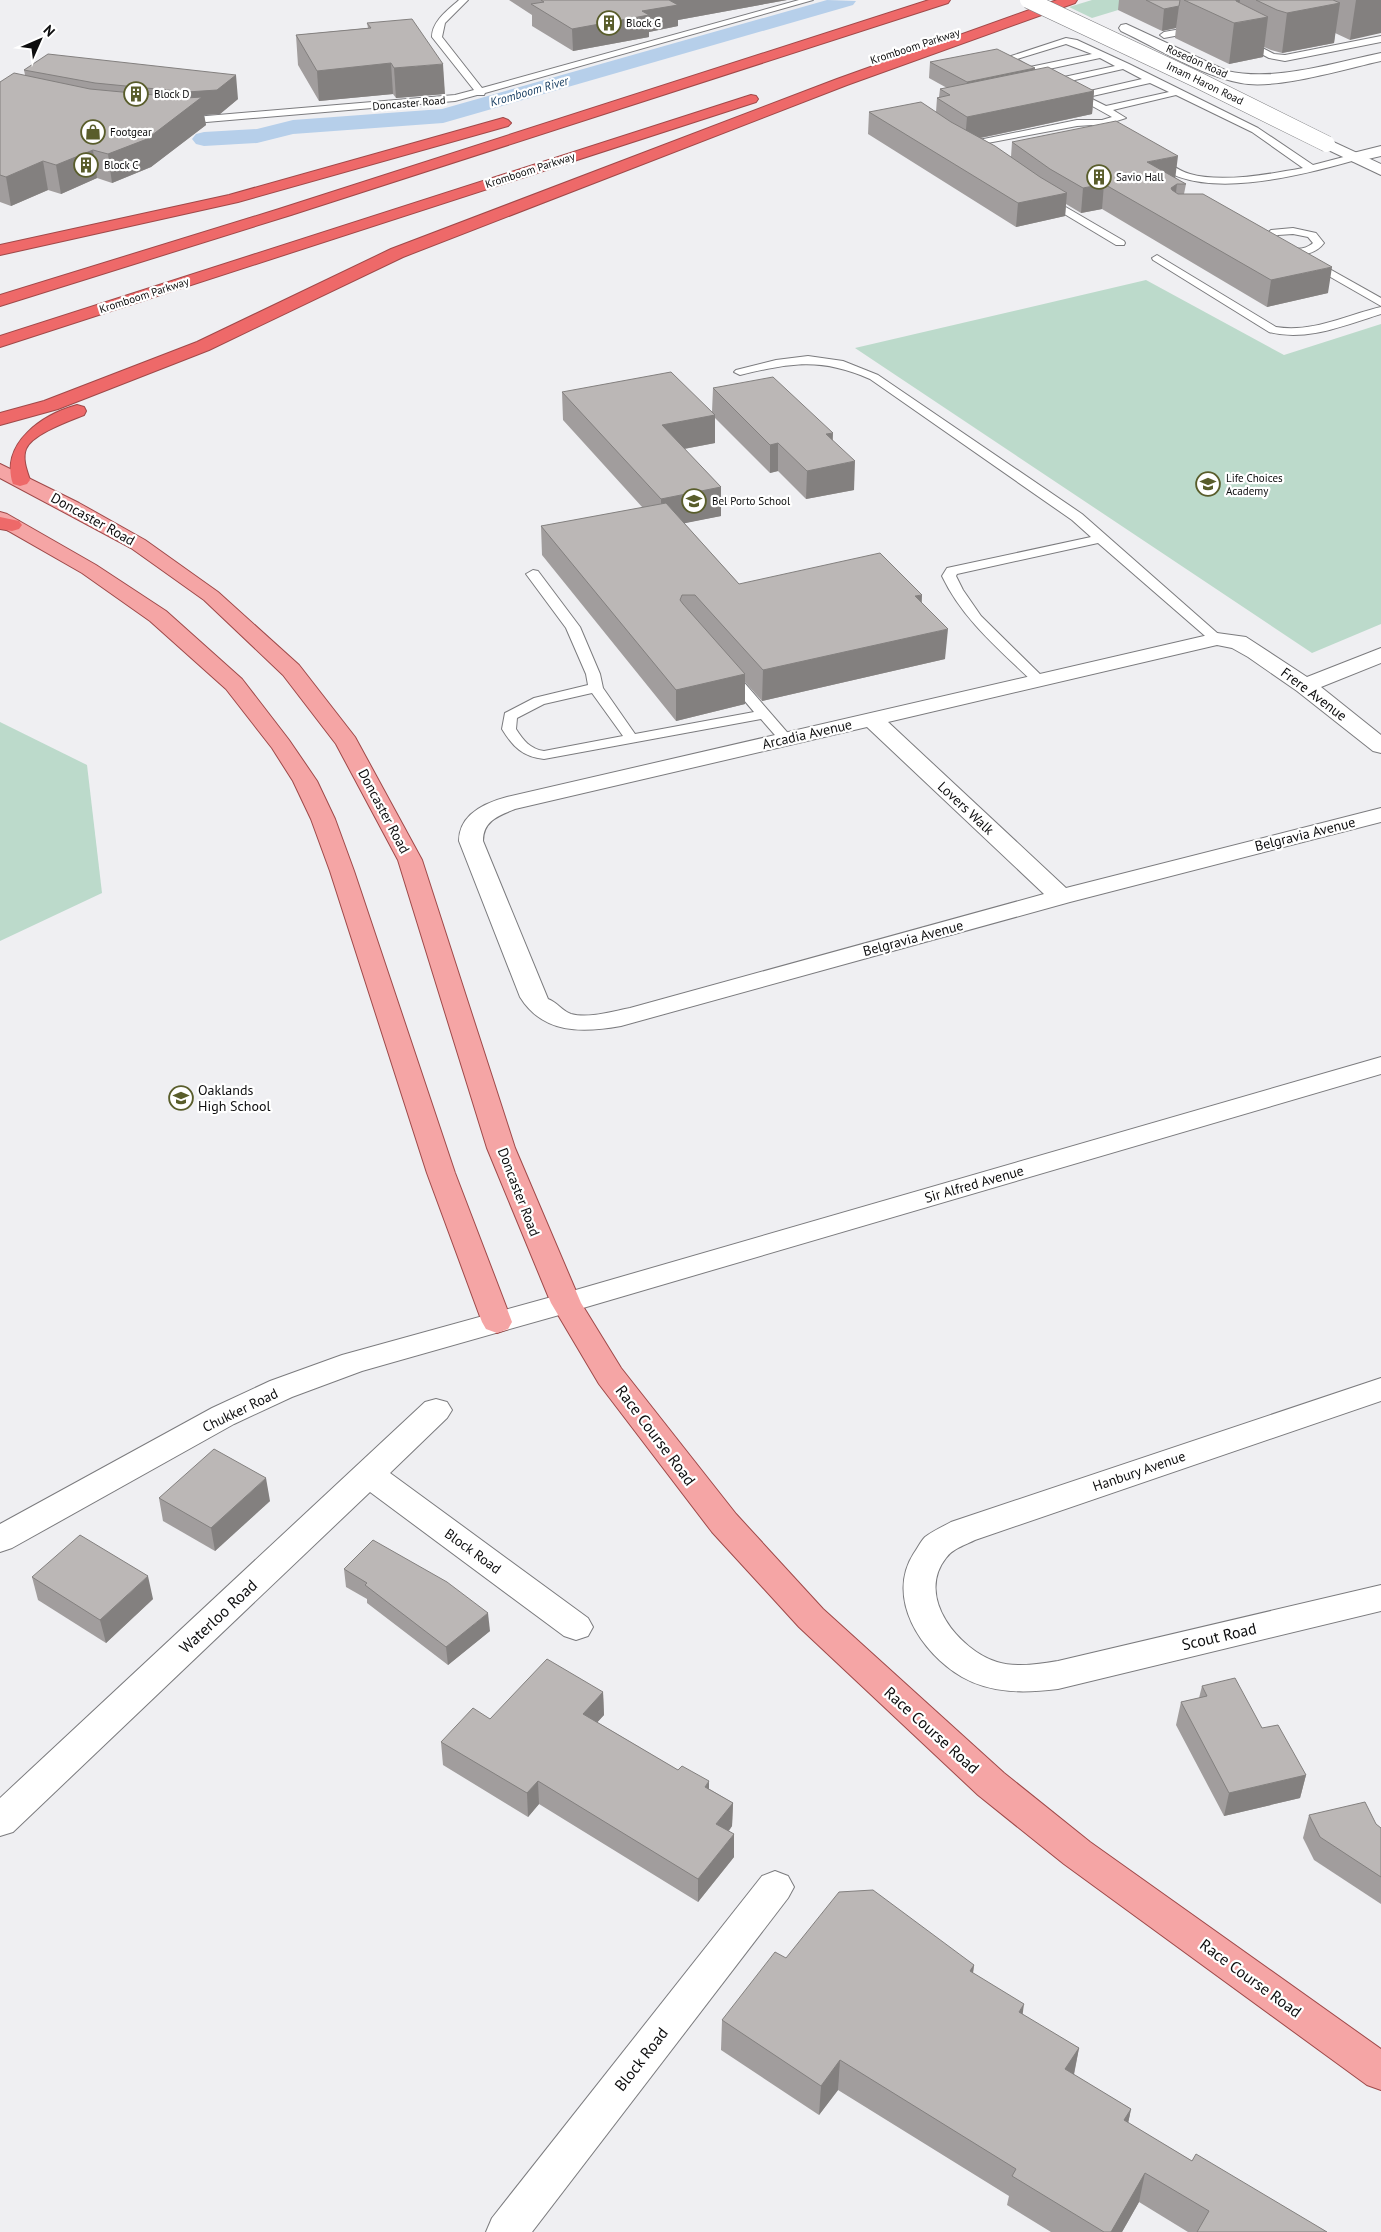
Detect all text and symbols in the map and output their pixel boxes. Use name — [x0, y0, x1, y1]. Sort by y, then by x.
building icon: Block G — [596, 10, 622, 36]
north arrow — [15, 15, 65, 65]
place label: Block G — [626, 16, 661, 30]
text: N — [40, 21, 59, 40]
street label: Kromboom Parkway — [868, 25, 962, 67]
street label: Rosedon Road — [1164, 41, 1230, 81]
street label: Imam Haron Road — [1164, 58, 1246, 108]
water label: Kromboom River — [488, 72, 571, 109]
building icon: Block D — [123, 81, 149, 107]
place label: Block D — [154, 87, 190, 101]
street label: Doncaster Road — [372, 93, 446, 113]
shop icon: Footgear — [80, 119, 106, 145]
place label: Footgear — [110, 125, 152, 139]
street label: Kromboom Parkway — [483, 149, 577, 191]
building icon: Block C — [73, 152, 99, 178]
place label: Block C — [104, 158, 139, 172]
building icon: Savio Hall — [1086, 164, 1112, 190]
place label: Savio Hall — [1116, 170, 1164, 184]
street label: Kromboom Parkway — [97, 274, 191, 316]
school or university icon: Life Choices Academy — [1195, 471, 1221, 497]
place label: Life Choices Academy — [1226, 471, 1283, 498]
school or university icon: Bel Porto School — [681, 488, 707, 514]
street label: Doncaster Road — [48, 489, 138, 549]
place label: Bel Porto School — [712, 494, 791, 508]
street label: Frere Avenue — [1277, 663, 1351, 725]
street label: Arcadia Avenue — [760, 715, 854, 753]
street label: Doncaster Road — [354, 766, 414, 856]
street label: Lovers Walk — [934, 777, 998, 839]
street label: Belgravia Avenue — [1253, 813, 1357, 855]
street label: Belgravia Avenue — [861, 916, 965, 960]
place label: Oaklands High School — [198, 1081, 271, 1115]
school or university icon: Oaklands High School — [168, 1085, 194, 1111]
street label: Doncaster Road — [494, 1145, 544, 1239]
street label: Sir Alfred Avenue — [922, 1161, 1026, 1207]
street label: Race Course Road — [612, 1381, 700, 1489]
street label: Chukker Road — [199, 1384, 281, 1436]
street label: Hanbury Avenue — [1090, 1447, 1188, 1495]
street label: Block Road — [441, 1524, 505, 1578]
street label: Waterloo Road — [175, 1575, 261, 1657]
street label: Scout Road — [1180, 1618, 1258, 1654]
street label: Race Course Road — [880, 1682, 984, 1778]
street label: Race Course Road — [1196, 1934, 1306, 2022]
street label: Block Road — [610, 2023, 672, 2095]

